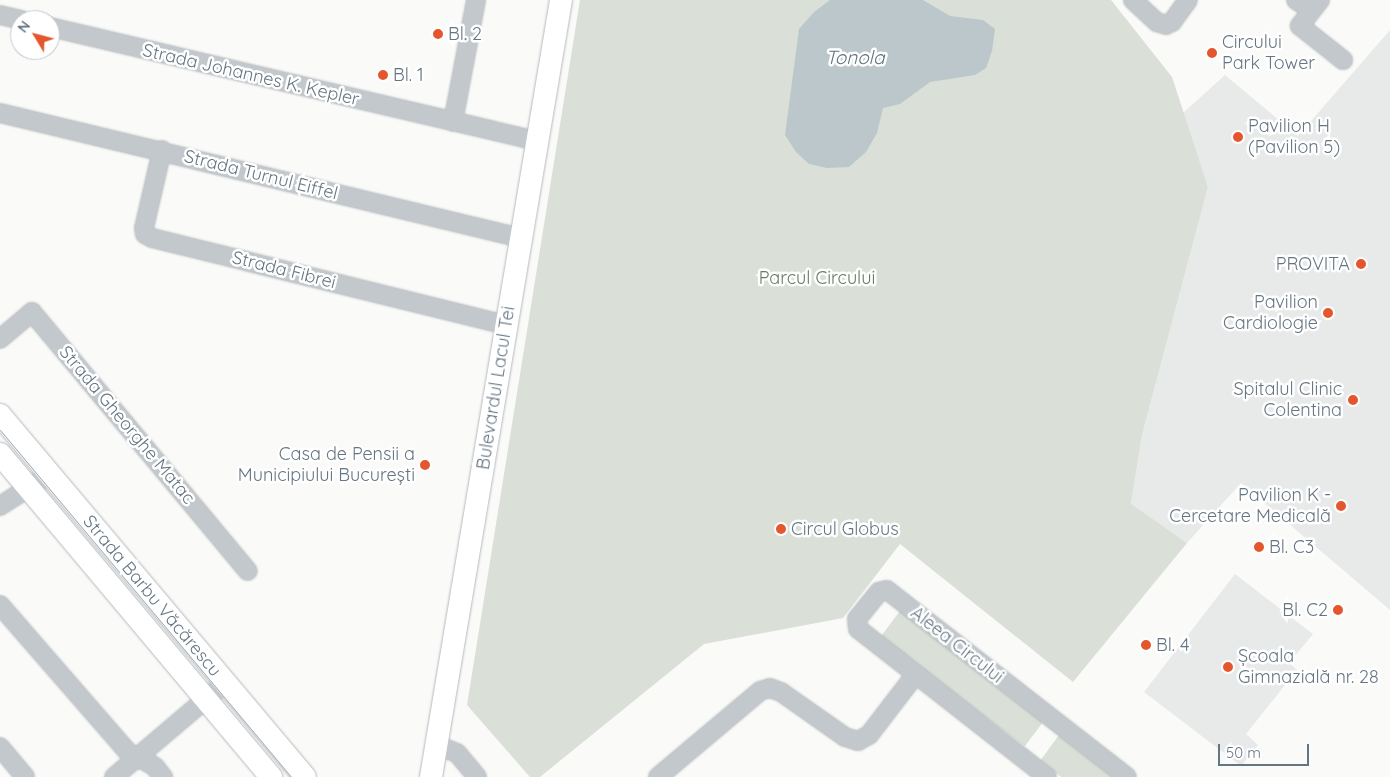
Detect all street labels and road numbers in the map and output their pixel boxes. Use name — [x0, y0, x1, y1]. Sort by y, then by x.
street label: Strada Johannes K. Kepler — [141, 40, 361, 110]
street label: Strada Turnul Eiffel — [182, 145, 340, 205]
street label: Strada Fibrei — [230, 247, 338, 293]
street label: Bulevardul Lacul Tei — [472, 305, 520, 471]
street label: Strada Gheorghe Matac — [55, 342, 199, 508]
street label: Strada Barbu Văcărescu — [78, 511, 226, 681]
street label: Aleea Circului — [906, 602, 1008, 688]

